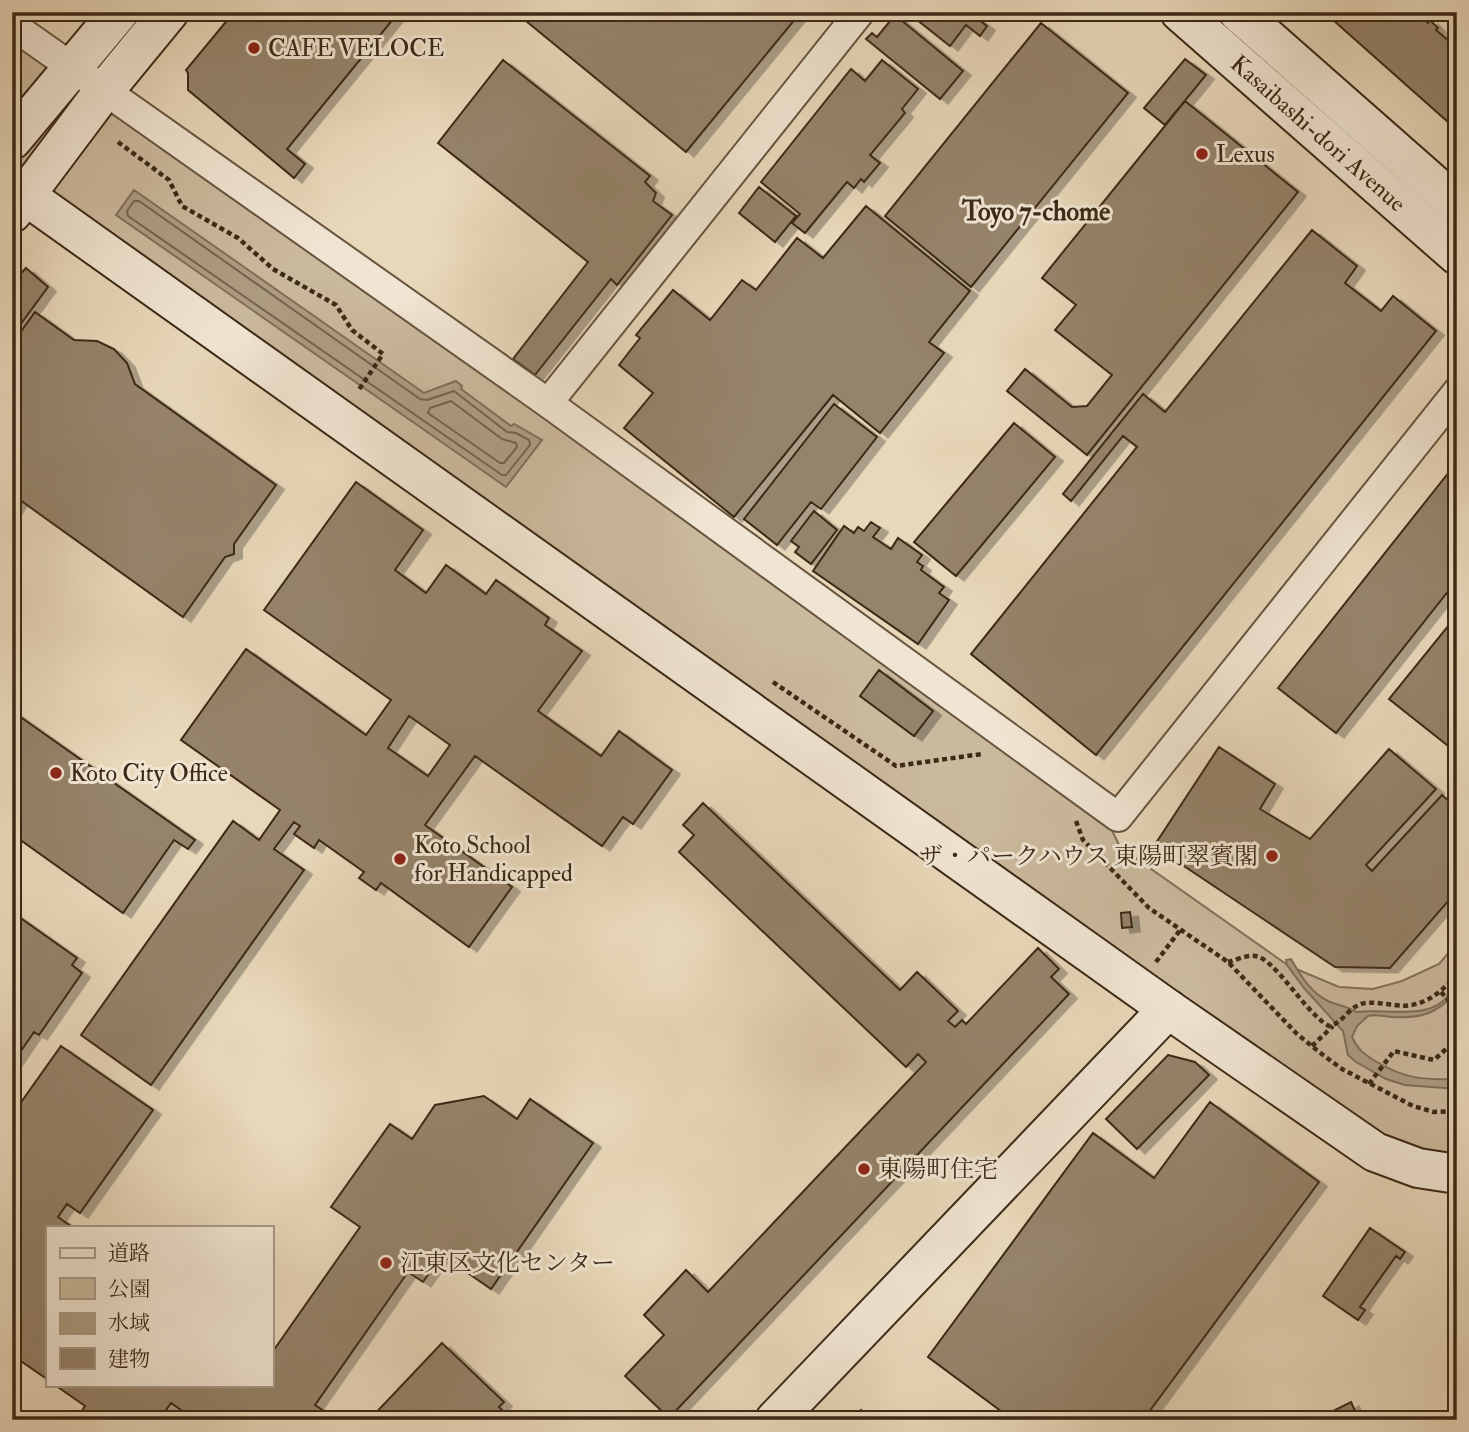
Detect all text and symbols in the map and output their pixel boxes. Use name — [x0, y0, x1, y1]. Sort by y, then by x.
place label: CAFE VELOCE — [268, 33, 444, 64]
marker: CAFE VELOCE — [246, 40, 262, 56]
street label: Kasaibashi-dori Avenue — [1224, 48, 1412, 219]
place label: Lexus — [1216, 139, 1275, 170]
marker: Lexus — [1194, 146, 1210, 162]
district label: Toyo 7-chome — [961, 196, 1110, 229]
place label: Koto City Office — [70, 758, 228, 789]
marker: Koto City Office — [48, 765, 64, 781]
place label: Koto School for Handicapped — [414, 830, 573, 889]
place label: ザ・パークハウス 東陽町翠賓閣 — [919, 841, 1258, 872]
marker: ザ・パークハウス 東陽町翠賓閣 — [1264, 848, 1280, 864]
marker: Koto School for Handicapped — [392, 851, 408, 867]
place label: 東陽町住宅 — [878, 1154, 998, 1185]
marker: 東陽町住宅 — [856, 1161, 872, 1177]
legend — [46, 1226, 273, 1386]
text: 道路 — [108, 1240, 150, 1267]
place label: 江東区文化センター — [400, 1248, 615, 1279]
marker: 江東区文化センター — [378, 1255, 394, 1271]
text: 公園 — [108, 1276, 150, 1303]
text: 水域 — [108, 1310, 150, 1337]
text: 建物 — [108, 1346, 150, 1373]

